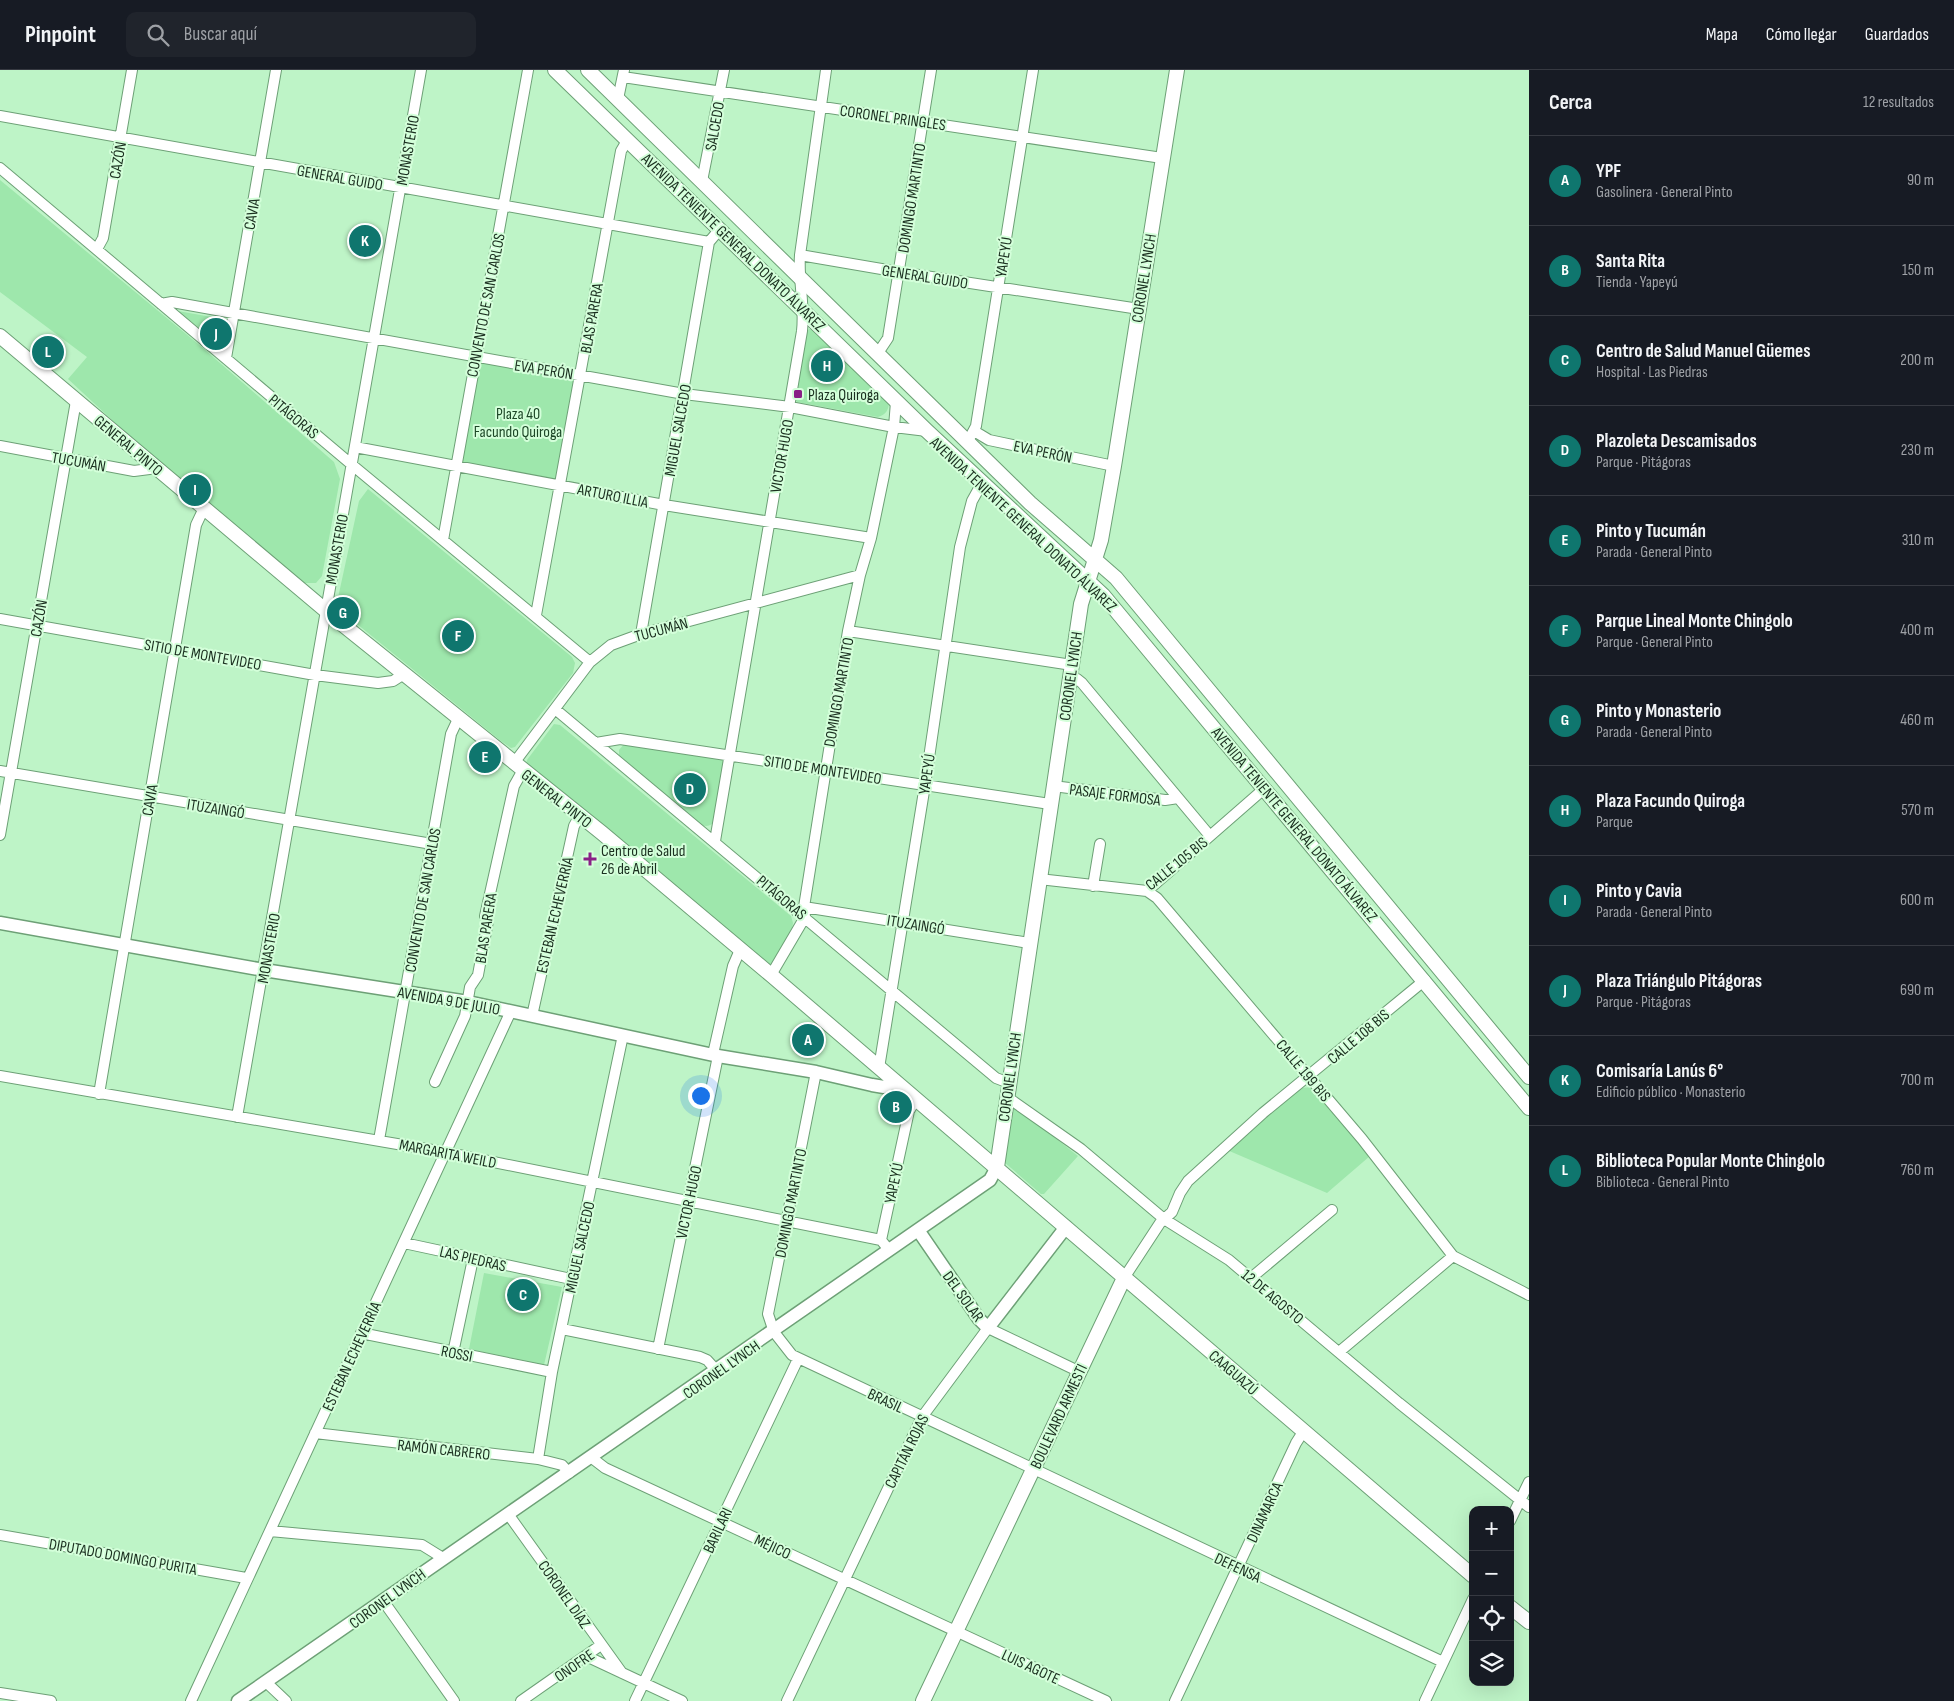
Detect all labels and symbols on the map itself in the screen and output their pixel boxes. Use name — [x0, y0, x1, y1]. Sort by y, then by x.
street label: SALCEDO — [702, 100, 729, 152]
street label: CORONEL PRINGLES — [839, 102, 947, 135]
street label: MONASTERIO — [393, 114, 424, 187]
street label: CAZÓN — [106, 140, 131, 180]
street label: DOMINGO MARTINTO — [894, 142, 931, 254]
street label: AVENIDA TENIENTE GENERAL DONATO ÁLVAREZ — [636, 149, 829, 336]
street label: GENERAL GUIDO — [295, 162, 384, 195]
street label: CAVIA — [240, 197, 265, 231]
pin: K — [349, 222, 381, 260]
street label: CONVENTO DE SAN CARLOS — [463, 232, 510, 379]
street label: CORONEL LYNCH — [1128, 233, 1161, 324]
street label: YAPEYÚ — [992, 236, 1017, 279]
street label: GENERAL GUIDO — [880, 261, 969, 294]
street label: BLAS PARERA — [577, 282, 608, 355]
pin: J — [200, 315, 232, 353]
pin: L — [32, 333, 64, 371]
pin: H — [811, 347, 843, 385]
street label: EVA PERÓN — [513, 356, 575, 385]
street label: MIGUEL SALCEDO — [661, 383, 696, 478]
place label: Plaza Quiroga — [808, 386, 879, 405]
marker: Plaza Quiroga — [792, 388, 804, 400]
street label: PITÁGORAS — [264, 391, 322, 444]
park label: Plaza 40 Facundo Quiroga — [474, 405, 562, 442]
street label: GENERAL PINTO — [90, 412, 166, 481]
street label: VICTOR HUGO — [767, 418, 798, 494]
street label: AVENIDA TENIENTE GENERAL DONATO ÁLVAREZ — [925, 433, 1121, 617]
street label: EVA PERÓN — [1012, 437, 1074, 468]
street label: TUCUMÁN — [50, 448, 107, 477]
pin: I — [179, 471, 211, 509]
street label: ARTURO ILLIA — [575, 480, 650, 513]
street label: MONASTERIO — [322, 513, 353, 586]
pin: G — [327, 594, 359, 632]
street label: CAZÓN — [27, 598, 52, 638]
street label: TUCUMÁN — [633, 614, 690, 647]
pin: F — [442, 617, 474, 655]
street label: CORONEL LYNCH — [1056, 631, 1087, 722]
street label: SITIO DE MONTEVIDEO — [143, 636, 263, 675]
street label: DOMINGO MARTINTO — [821, 636, 858, 748]
street label: AVENIDA TENIENTE GENERAL DONATO ÁLVAREZ — [1206, 723, 1381, 926]
pin: E — [469, 738, 501, 776]
street label: SITIO DE MONTEVIDEO — [763, 752, 883, 789]
street label: YAPEYÚ — [915, 753, 940, 796]
street label: GENERAL PINTO — [517, 766, 595, 833]
pin: D — [674, 770, 706, 808]
street label: PASAJE FORMOSA — [1068, 780, 1162, 811]
street label: CAVIA — [138, 783, 163, 817]
street label: ITUZAINGÓ — [185, 796, 246, 823]
street label: CONVENTO DE SAN CARLOS — [401, 827, 446, 974]
street label: CALLE 105 BIS — [1142, 833, 1212, 895]
place label: Centro de Salud 26 de Abril — [601, 842, 685, 879]
marker: Centro de Salud 26 de Abril — [583, 852, 597, 866]
street label: ESTEBAN ECHEVERRÍA — [533, 855, 578, 975]
street label: PITÁGORAS — [752, 872, 810, 925]
street label: BLAS PARERA — [472, 892, 501, 965]
street label: MONASTERIO — [254, 912, 285, 985]
street label: ITUZAINGÓ — [885, 912, 946, 939]
street label: AVENIDA 9 DE JULIO — [395, 983, 501, 1020]
street label: CALLE 108 BIS — [1324, 1006, 1394, 1069]
pin: A — [792, 1021, 824, 1059]
street label: CORONEL LYNCH — [995, 1032, 1026, 1123]
street label: CALLE 199 BIS — [1271, 1036, 1334, 1106]
your location — [688, 1083, 714, 1109]
pin: B — [880, 1088, 912, 1126]
street label: MARGARITA WEILD — [398, 1136, 498, 1173]
street label: DOMINGO MARTINTO — [772, 1147, 811, 1259]
street label: YAPEYÚ — [881, 1161, 908, 1205]
street label: VICTOR HUGO — [672, 1164, 706, 1241]
street label: MIGUEL SALCEDO — [561, 1200, 599, 1295]
street label: LAS PIEDRAS — [438, 1243, 508, 1276]
street label: 12 DE AGOSTO — [1237, 1266, 1307, 1329]
street label: DEL SOLAR — [938, 1268, 988, 1326]
pin: C — [507, 1276, 539, 1314]
street label: ESTEBAN ECHEVERRÍA — [319, 1299, 386, 1414]
street label: CORONEL LYNCH — [680, 1337, 764, 1404]
street label: ROSSI — [439, 1342, 474, 1367]
street label: CAAGUAZÚ — [1205, 1347, 1262, 1400]
street label: BOULEVARD ARMESTI — [1027, 1361, 1092, 1472]
street label: BRASIL — [864, 1385, 906, 1418]
street label: CAPITÁN ROJAS — [881, 1411, 933, 1492]
street label: RAMÓN CABRERO — [397, 1436, 491, 1465]
street label: DINAMARCA — [1243, 1479, 1288, 1546]
street label: BARILARI — [700, 1505, 737, 1556]
street label: MÉJICO — [751, 1531, 794, 1564]
street label: DIPUTADO DOMINGO PURITA — [47, 1535, 198, 1580]
street label: DEFENSA — [1211, 1549, 1264, 1587]
street label: CORONEL DÍAZ — [533, 1557, 594, 1633]
street label: CORONEL LYNCH — [346, 1565, 430, 1633]
street label: ONOFRE — [551, 1646, 598, 1687]
street label: LUIS AGOTE — [998, 1646, 1062, 1689]

